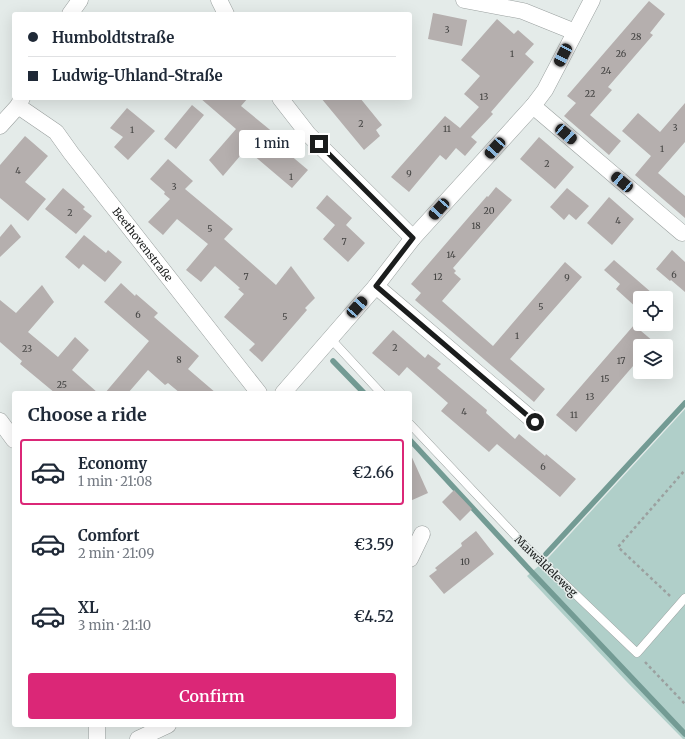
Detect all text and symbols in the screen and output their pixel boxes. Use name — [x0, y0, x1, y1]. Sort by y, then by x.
house number: 3 — [444, 24, 450, 35]
text: Humboldtstraße — [52, 28, 174, 47]
house number: 28 — [631, 31, 641, 42]
car — [552, 42, 574, 68]
house number: 1 — [510, 48, 514, 59]
house number: 26 — [616, 48, 627, 59]
house number: 24 — [601, 65, 612, 76]
text: Ludwig-Uhland-Straße — [52, 66, 223, 85]
house number: 22 — [585, 88, 595, 99]
house number: 13 — [480, 91, 488, 102]
house number: 2 — [358, 118, 364, 129]
car — [553, 122, 579, 146]
house number: 3 — [672, 122, 678, 133]
house number: 11 — [443, 123, 451, 134]
house number: 1 — [130, 124, 134, 135]
callout: 1 min — [239, 130, 305, 158]
text: 1 min — [255, 135, 289, 152]
route end — [310, 135, 328, 153]
car — [483, 135, 507, 161]
house number: 1 — [660, 143, 664, 154]
house number: 2 — [544, 158, 550, 169]
house number: 4 — [15, 165, 21, 176]
house number: 9 — [406, 168, 412, 179]
car — [609, 170, 635, 194]
house number: 1 — [289, 171, 293, 182]
house number: 3 — [171, 181, 177, 192]
car — [427, 196, 451, 222]
street label: Beethovenstraße — [109, 205, 176, 284]
house number: 20 — [484, 205, 495, 216]
house number: 2 — [67, 207, 73, 218]
house number: 4 — [615, 215, 621, 226]
house number: 18 — [471, 220, 481, 231]
house number: 5 — [207, 223, 213, 234]
house number: 7 — [341, 236, 347, 247]
house number: 14 — [446, 249, 456, 260]
house number: 6 — [671, 269, 677, 280]
house number: 7 — [243, 271, 249, 282]
house number: 12 — [433, 271, 443, 282]
house number: 9 — [564, 272, 570, 283]
map controls — [633, 291, 673, 379]
button: locate — [633, 291, 673, 331]
car — [345, 294, 369, 320]
house number: 5 — [538, 301, 544, 312]
house number: 6 — [135, 309, 141, 320]
house number: 5 — [282, 311, 288, 322]
house number: 1 — [515, 330, 519, 341]
button: layers — [633, 339, 673, 379]
house number: 2 — [392, 342, 398, 353]
house number: 23 — [22, 343, 32, 354]
house number: 8 — [176, 354, 182, 365]
house number: 17 — [617, 355, 625, 366]
house number: 15 — [600, 373, 610, 384]
house number: 25 — [57, 379, 67, 390]
house number: 13 — [586, 391, 594, 402]
text: Choose a ride — [28, 403, 147, 426]
house number: 4 — [461, 406, 467, 417]
house number: 11 — [570, 409, 578, 420]
route start — [526, 413, 544, 431]
icon: car — [30, 454, 66, 490]
text: Economy — [78, 454, 147, 473]
house number: 6 — [540, 461, 546, 472]
text: €2.66 — [352, 463, 394, 482]
text: 1 min · 21:08 — [78, 473, 152, 490]
icon: car — [30, 526, 66, 562]
text: Comfort — [78, 526, 139, 545]
street label: Maiwäldeleweg — [512, 532, 581, 600]
text: €3.59 — [354, 535, 394, 554]
text: 2 min · 21:09 — [78, 545, 154, 562]
house number: 10 — [460, 556, 470, 567]
icon: car — [30, 598, 66, 634]
text: XL — [78, 598, 99, 617]
text: €4.52 — [354, 607, 394, 626]
text: 3 min · 21:10 — [78, 617, 151, 634]
button: Confirm — [28, 673, 396, 719]

